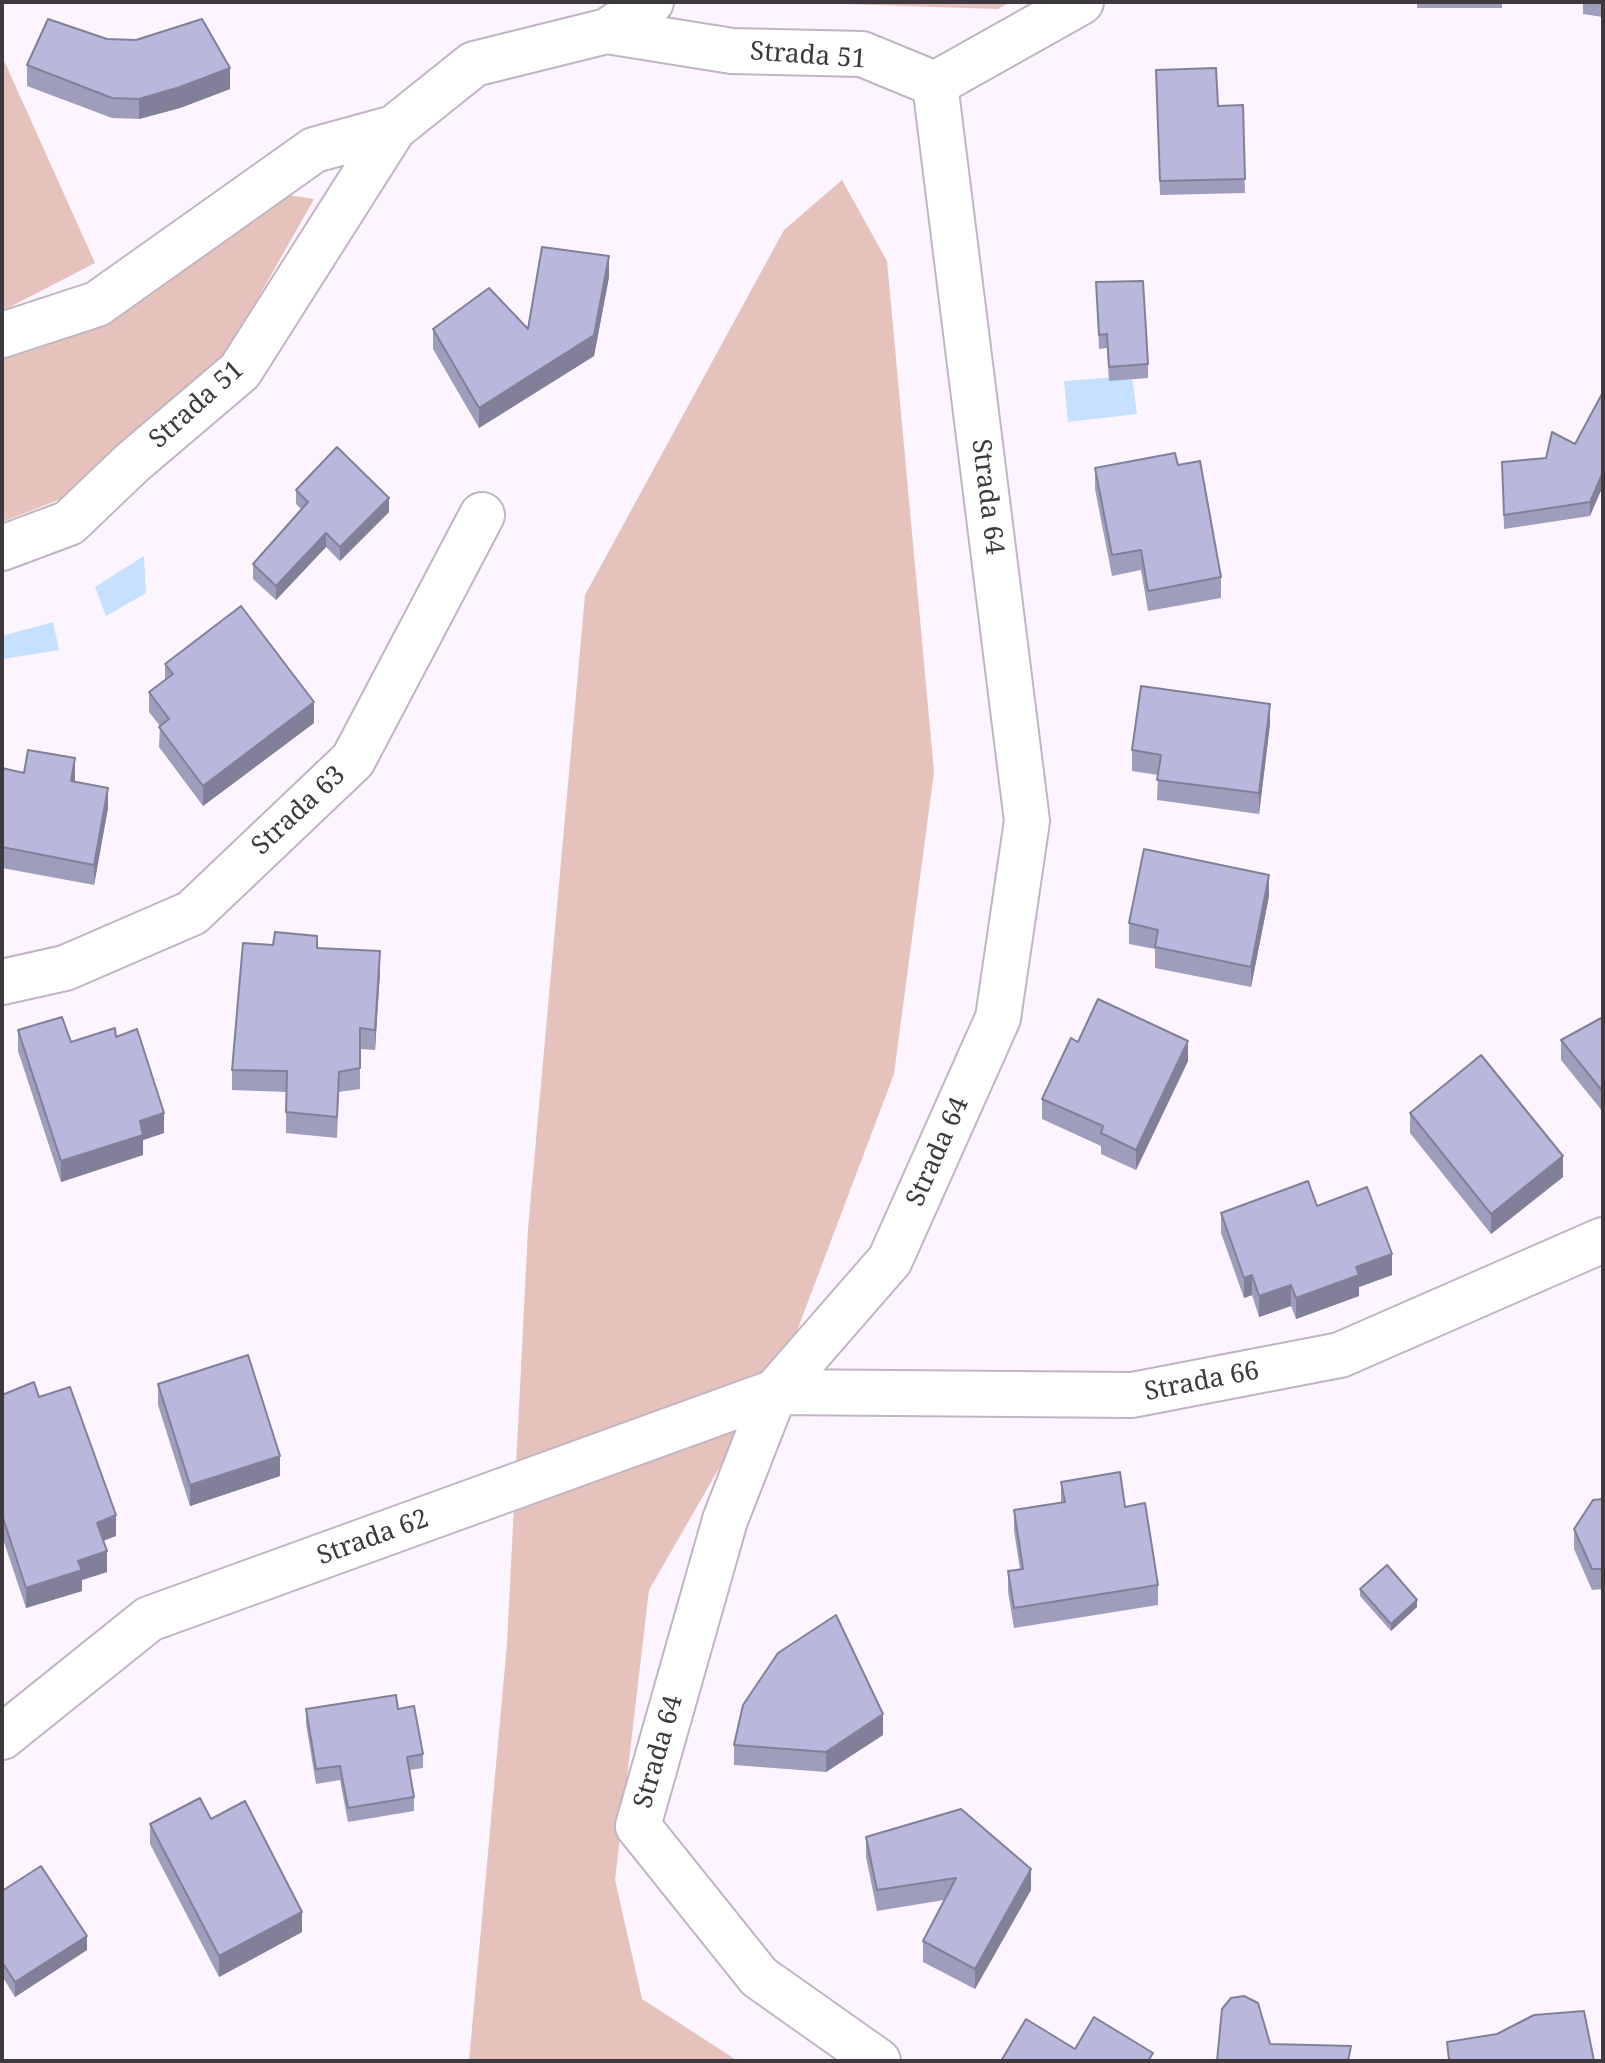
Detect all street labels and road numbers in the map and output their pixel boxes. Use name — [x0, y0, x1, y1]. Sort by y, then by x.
street label: Strada 51 — [749, 36, 867, 76]
street label: Strada 51 — [143, 355, 251, 455]
street label: Strada 64 — [964, 437, 1010, 557]
street label: Strada 63 — [246, 760, 352, 862]
street label: Strada 64 — [900, 1093, 976, 1211]
street label: Strada 66 — [1142, 1356, 1262, 1408]
street label: Strada 62 — [313, 1503, 433, 1573]
street label: Strada 64 — [628, 1692, 690, 1812]

